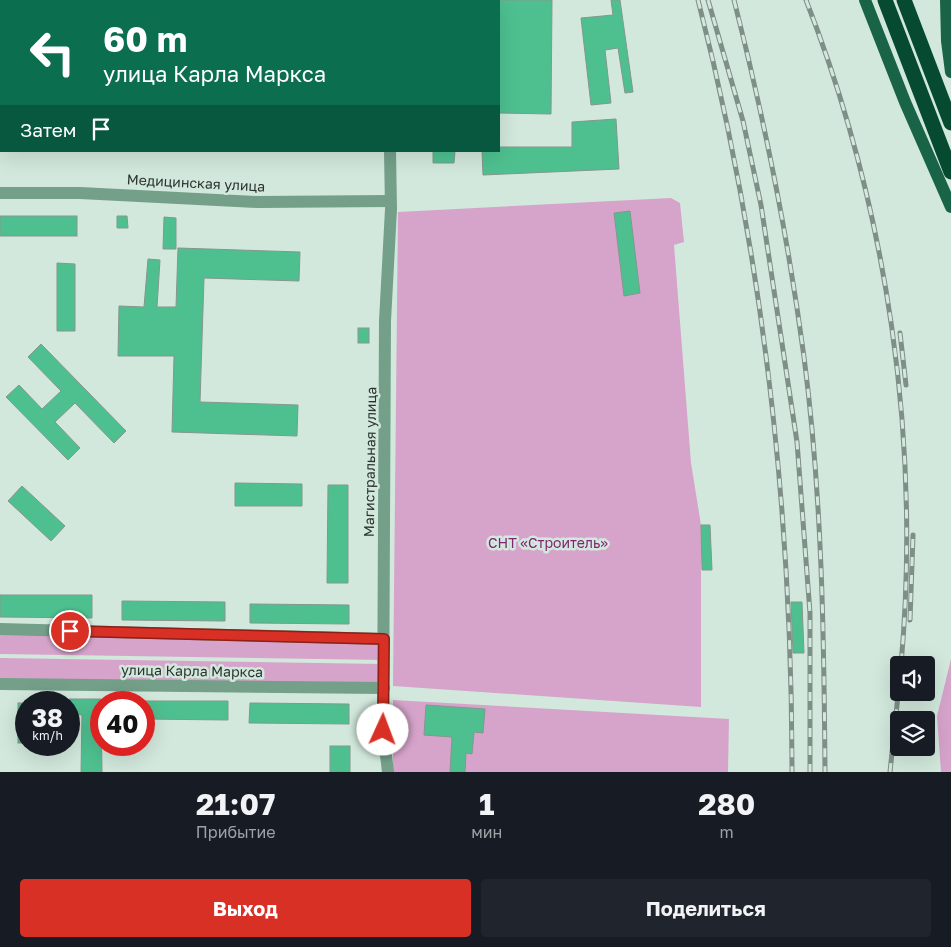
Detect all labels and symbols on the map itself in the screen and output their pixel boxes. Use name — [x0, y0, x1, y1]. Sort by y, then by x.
street label: Медицинская улица — [126, 170, 266, 195]
street label: Магистральная улица — [360, 387, 379, 537]
park label: СНТ «Строитель» — [488, 534, 608, 551]
pin — [49, 610, 91, 652]
street label: улица Карла Маркса — [121, 661, 263, 680]
speed limit sign: 40 — [90, 691, 155, 756]
position arrow — [356, 703, 408, 755]

